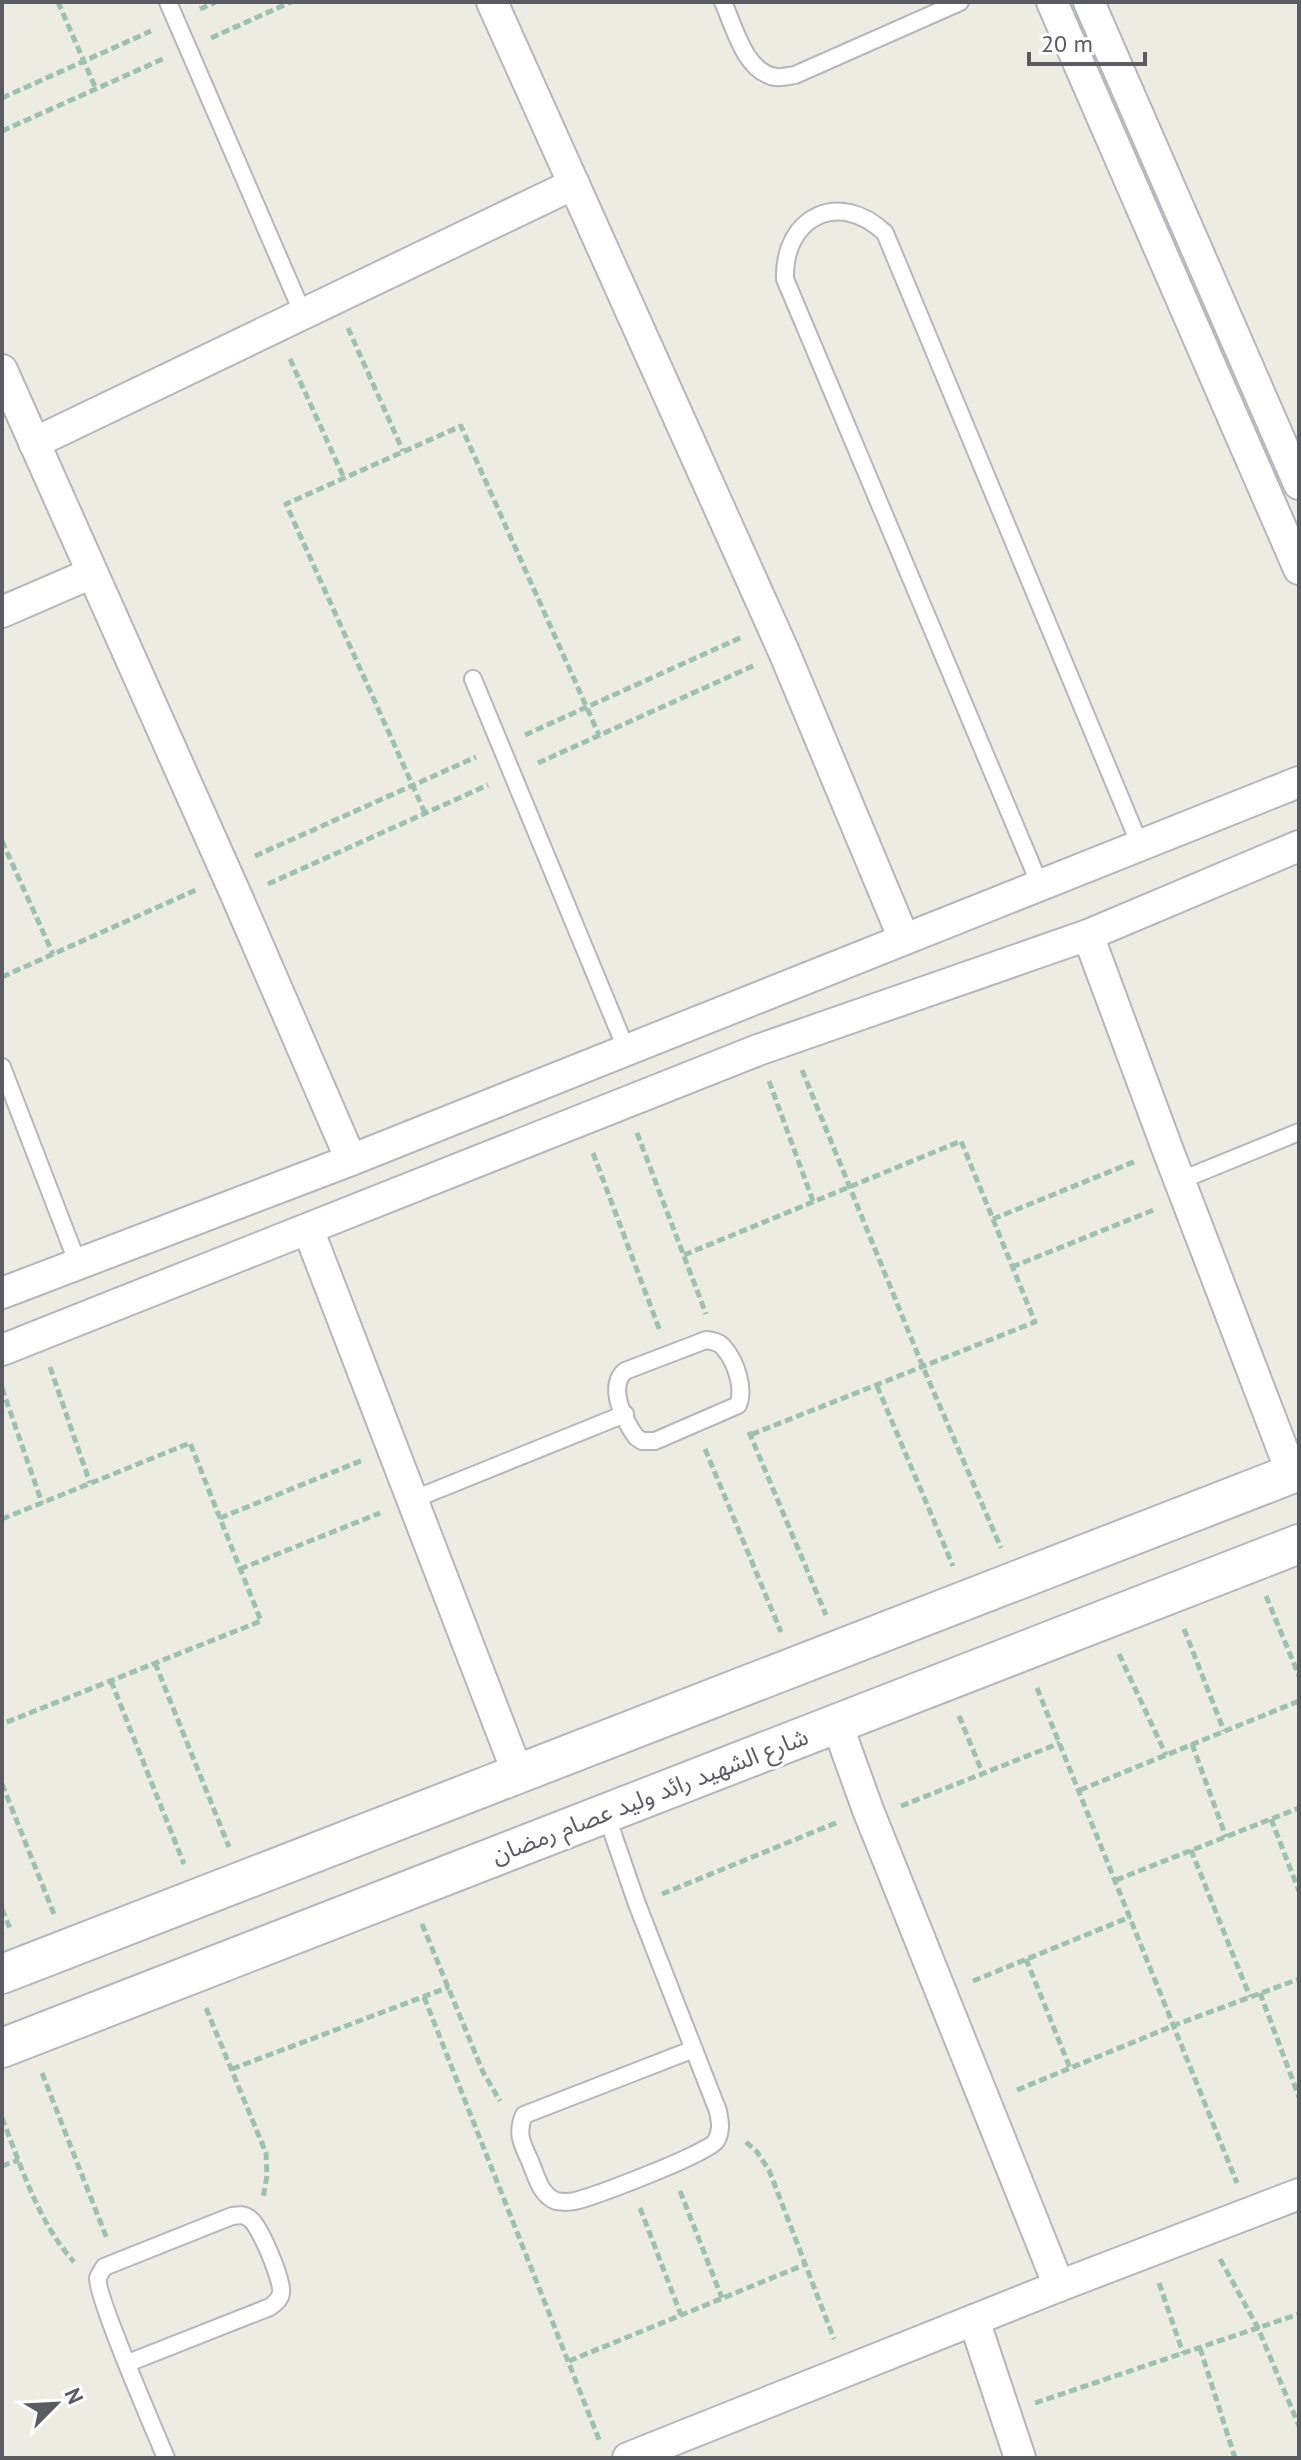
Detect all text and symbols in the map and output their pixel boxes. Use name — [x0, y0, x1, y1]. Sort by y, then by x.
scale bar — [1029, 16, 1145, 66]
text: 20 m — [1041, 28, 1093, 59]
street label: شارع الشهيد رائد وليد عصام رمضان — [487, 1721, 814, 1873]
north arrow — [16, 2364, 96, 2444]
text: N — [59, 2384, 90, 2408]

